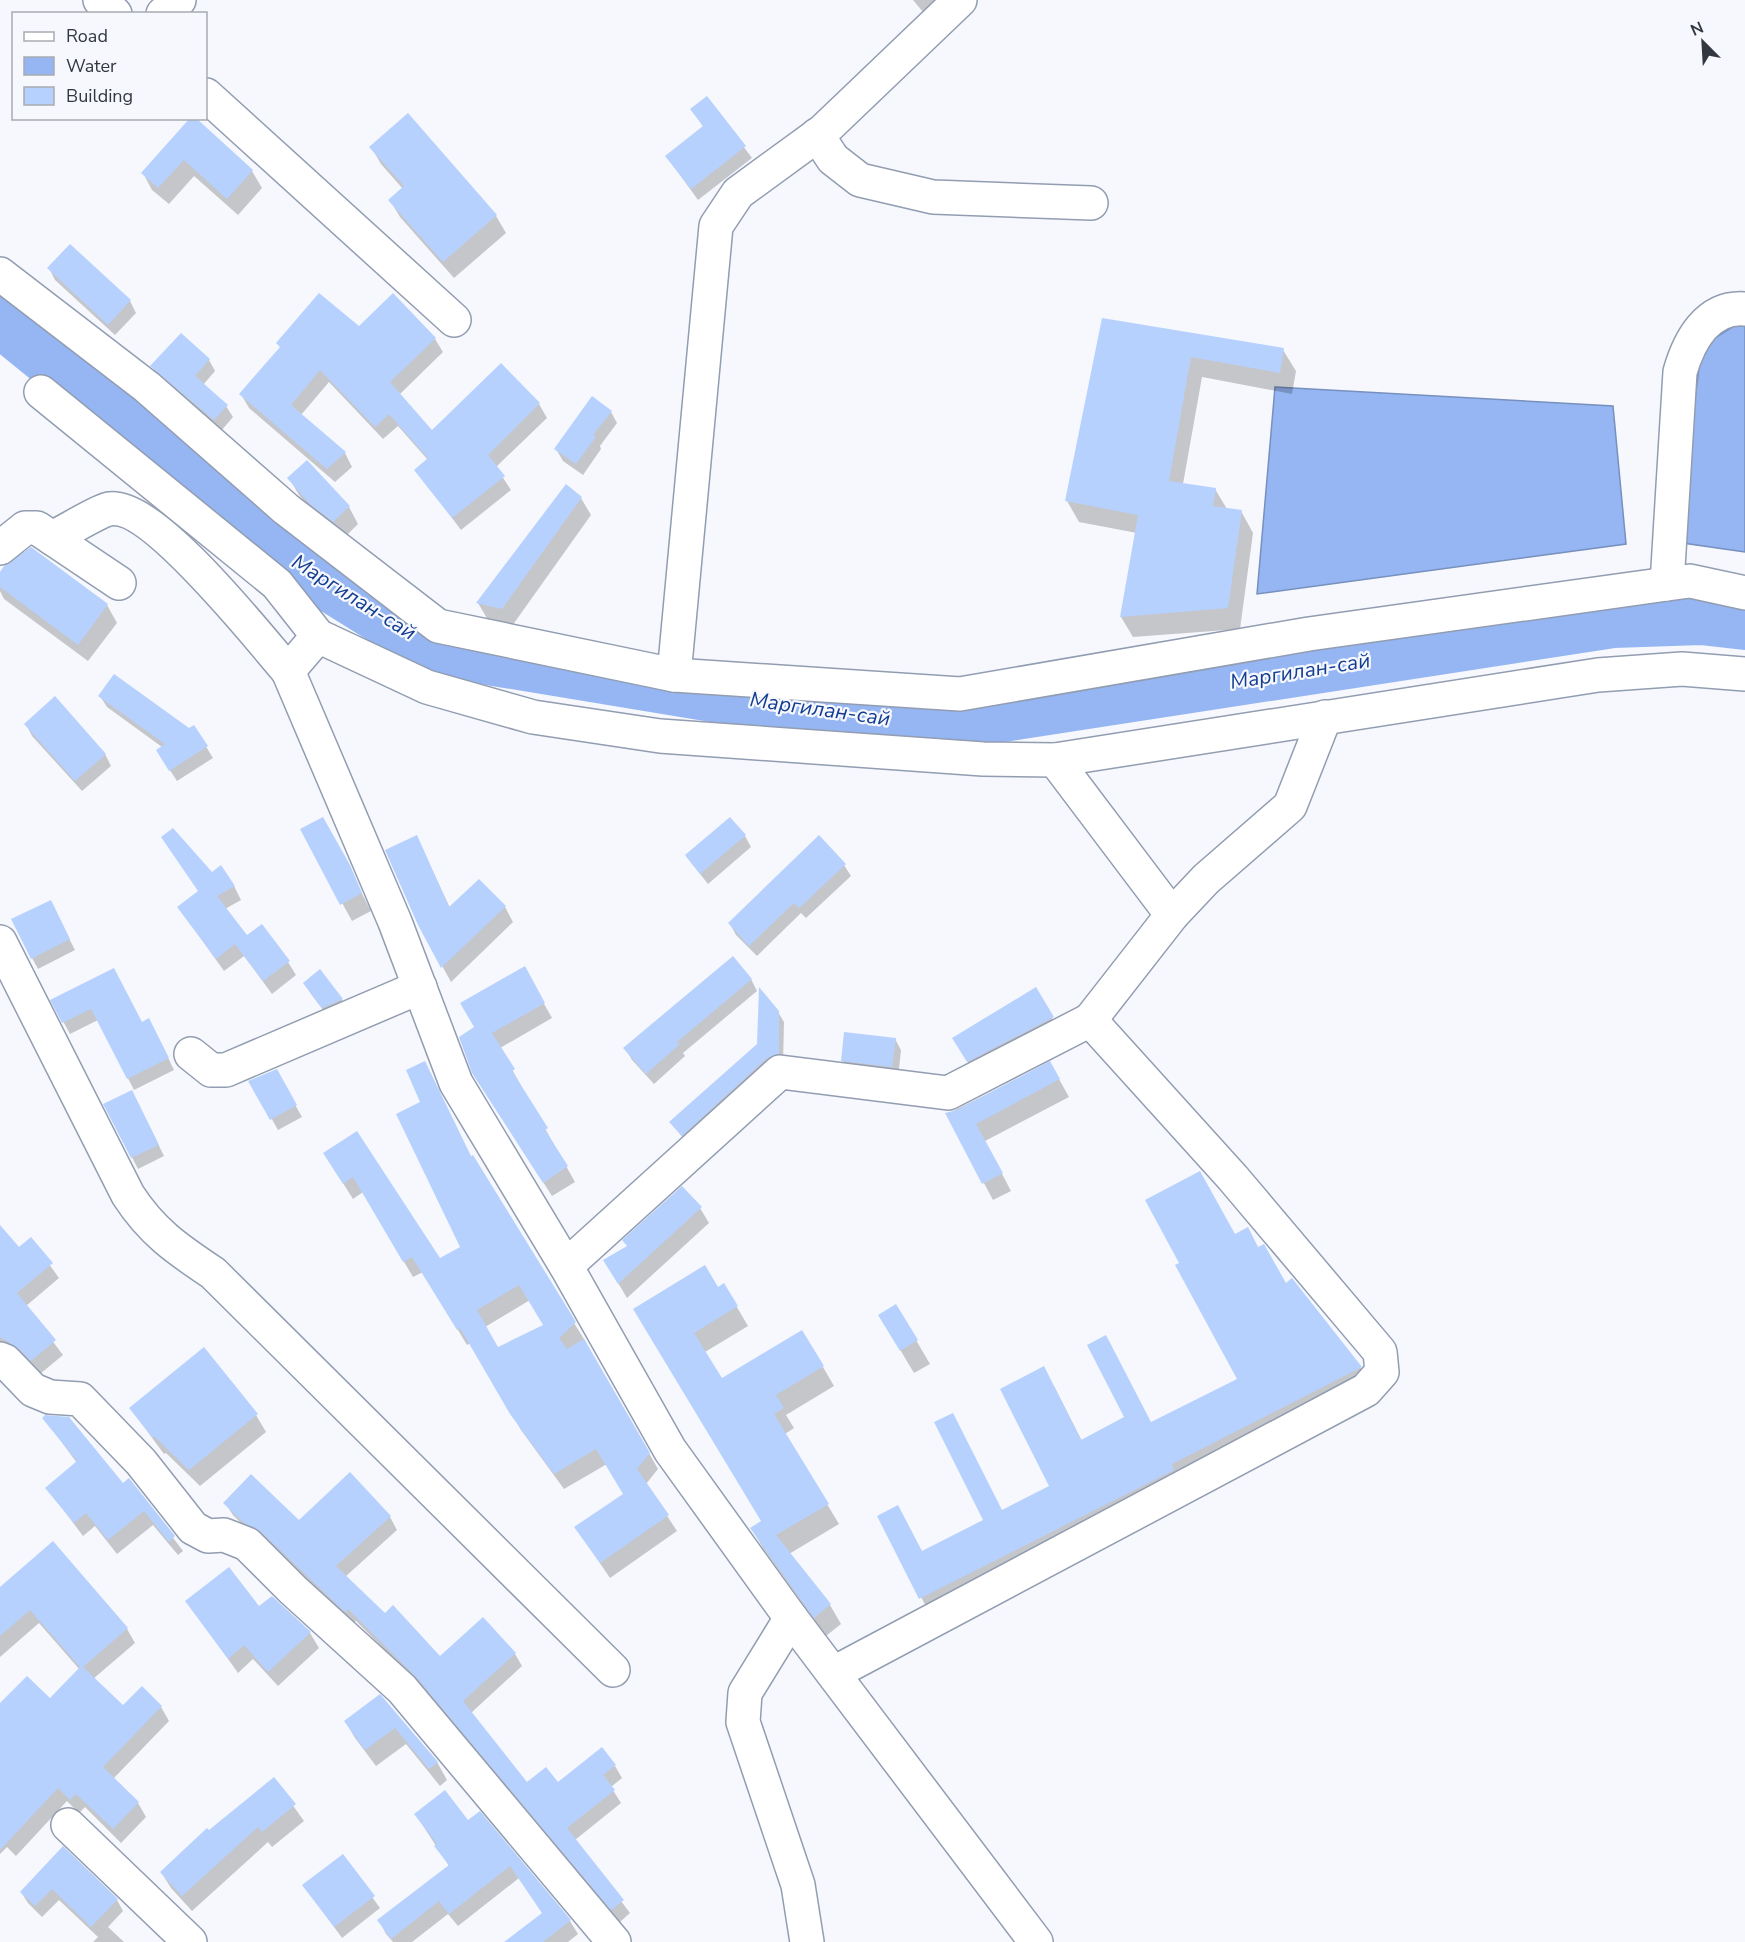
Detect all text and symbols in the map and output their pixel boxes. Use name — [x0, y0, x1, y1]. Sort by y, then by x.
legend — [12, 12, 207, 120]
north arrow — [1673, 12, 1733, 72]
text: N — [1687, 17, 1707, 42]
text: Road — [66, 24, 108, 48]
text: Water — [66, 54, 117, 78]
text: Building — [66, 84, 133, 108]
water label: Маргилан-сай — [287, 548, 421, 646]
water label: Маргилан-сай — [1228, 646, 1372, 696]
water label: Маргилан-сай — [748, 685, 892, 733]

